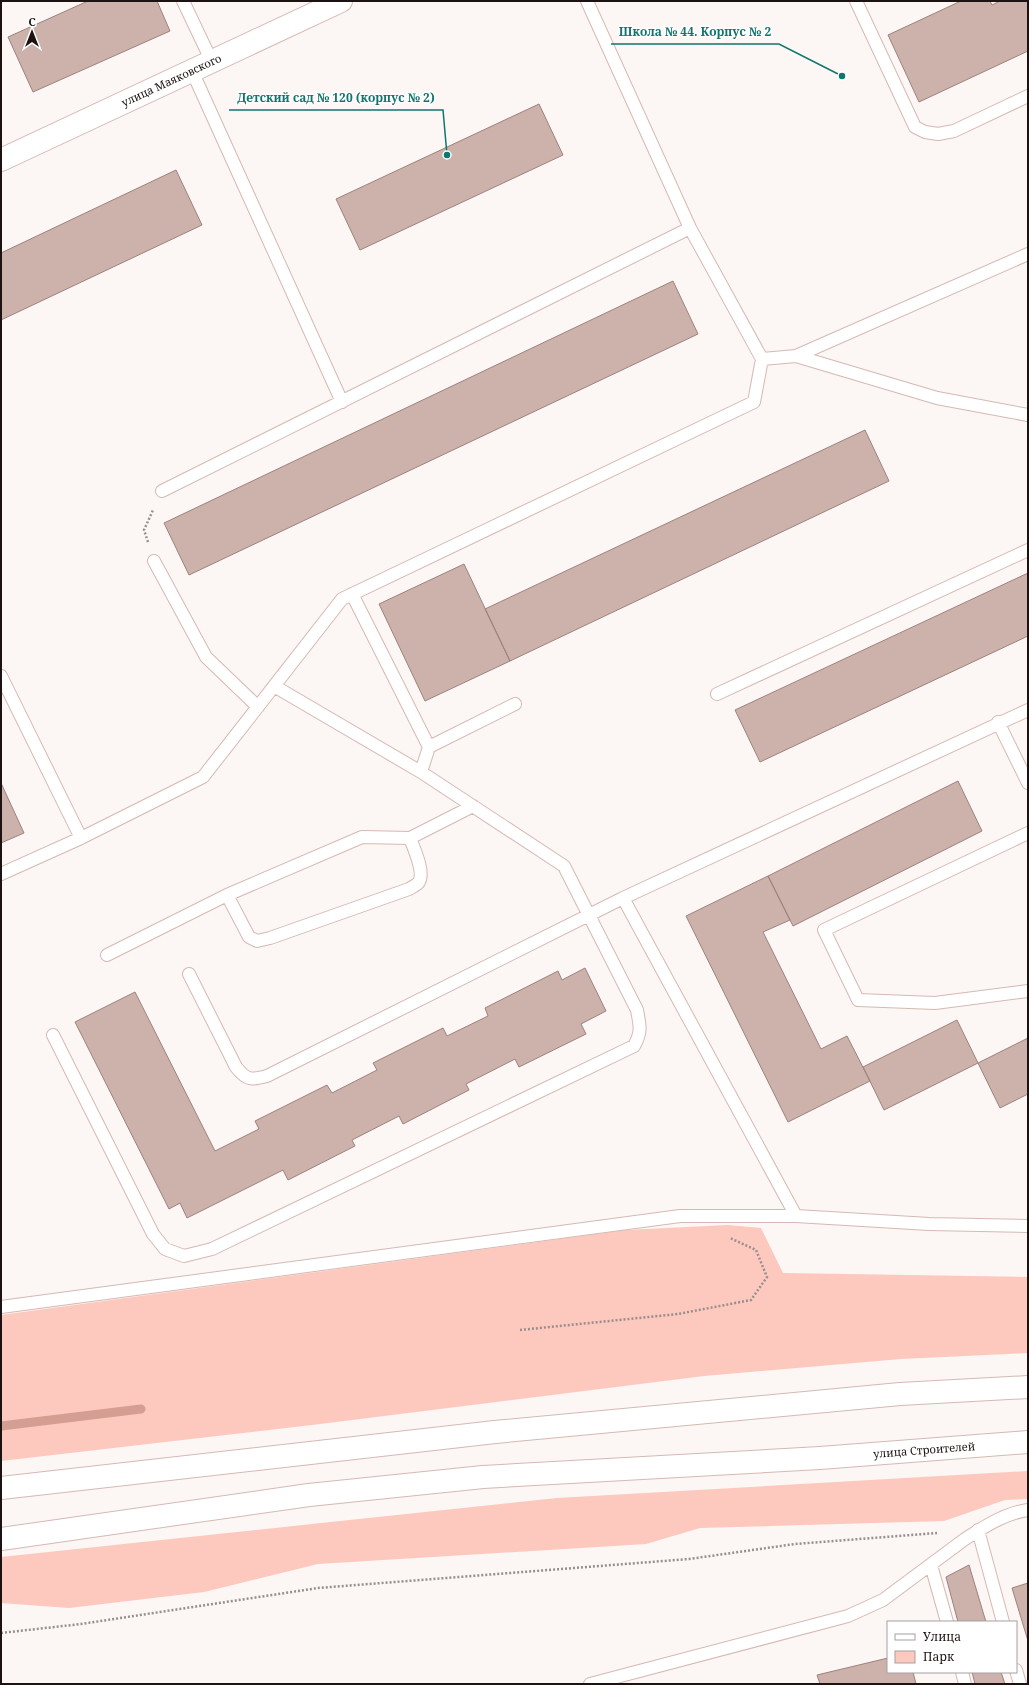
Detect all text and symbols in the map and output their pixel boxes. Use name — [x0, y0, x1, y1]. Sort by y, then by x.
north arrow — [12, 12, 52, 52]
text: С — [28, 14, 36, 29]
callout: Школа № 44. Корпус № 2 — [611, 20, 779, 44]
text: Школа № 44. Корпус № 2 — [619, 23, 771, 40]
street label: улица Маяковского — [119, 50, 224, 110]
callout: Детский сад № 120 (корпус № 2) — [229, 86, 443, 110]
text: Детский сад № 120 (корпус № 2) — [237, 89, 435, 106]
street label: улица Строителей — [873, 1438, 976, 1461]
legend — [887, 1621, 1017, 1673]
text: Улица — [923, 1628, 961, 1645]
text: Парк — [923, 1648, 955, 1665]

